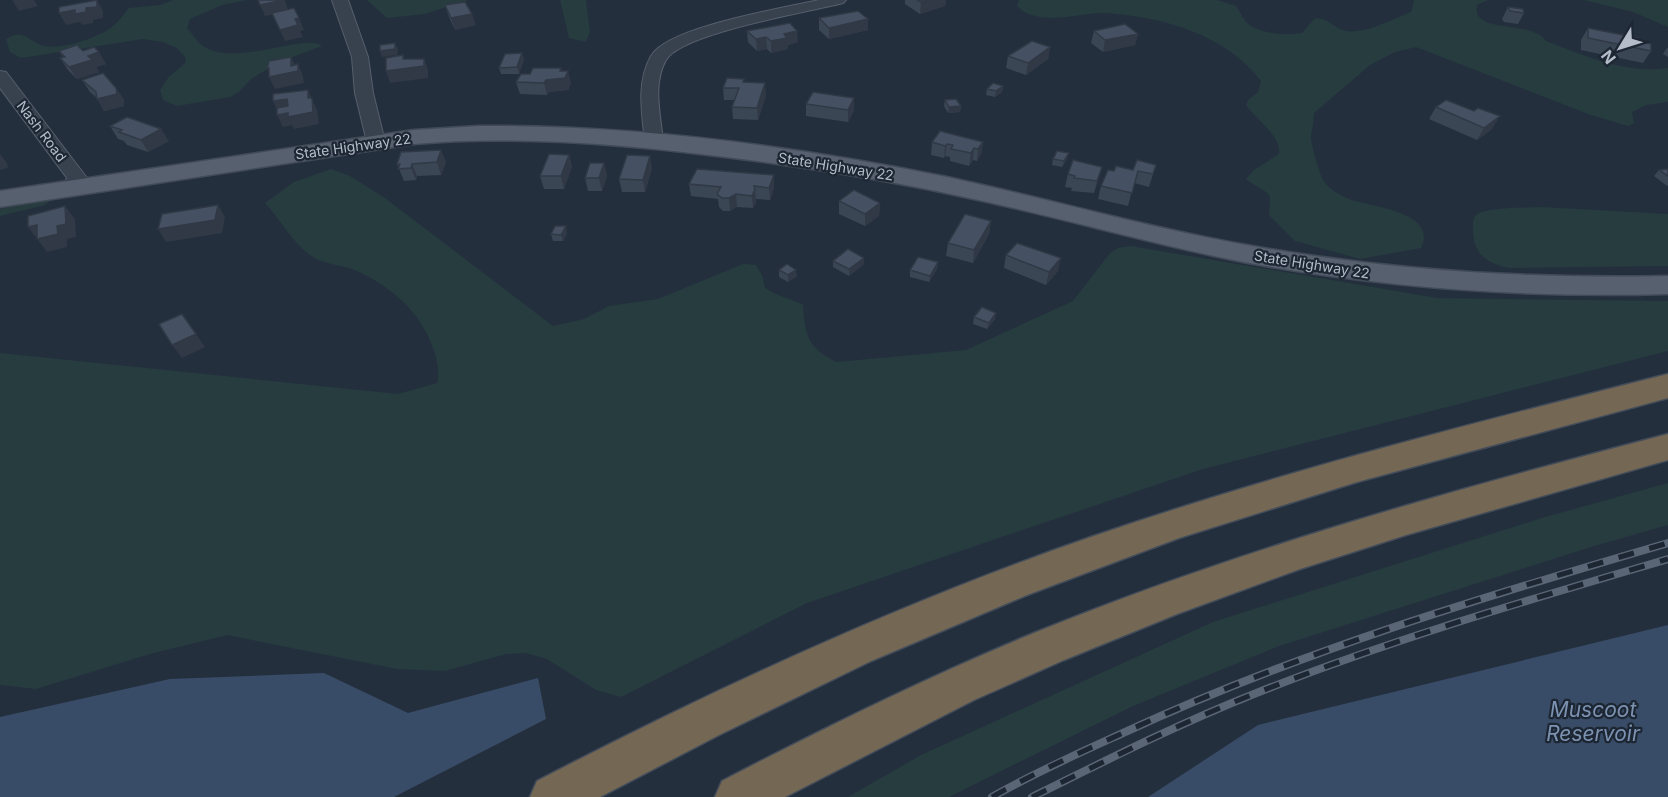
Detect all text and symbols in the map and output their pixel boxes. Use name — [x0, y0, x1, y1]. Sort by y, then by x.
north arrow — [1590, 18, 1650, 78]
text: N — [1597, 46, 1620, 68]
street label: Nash Road — [14, 97, 70, 165]
street label: State Highway 22 — [294, 129, 412, 163]
street label: State Highway 22 — [777, 148, 895, 184]
street label: State Highway 22 — [1253, 246, 1371, 282]
water label: Muscoot Reservoir — [1546, 697, 1641, 746]

